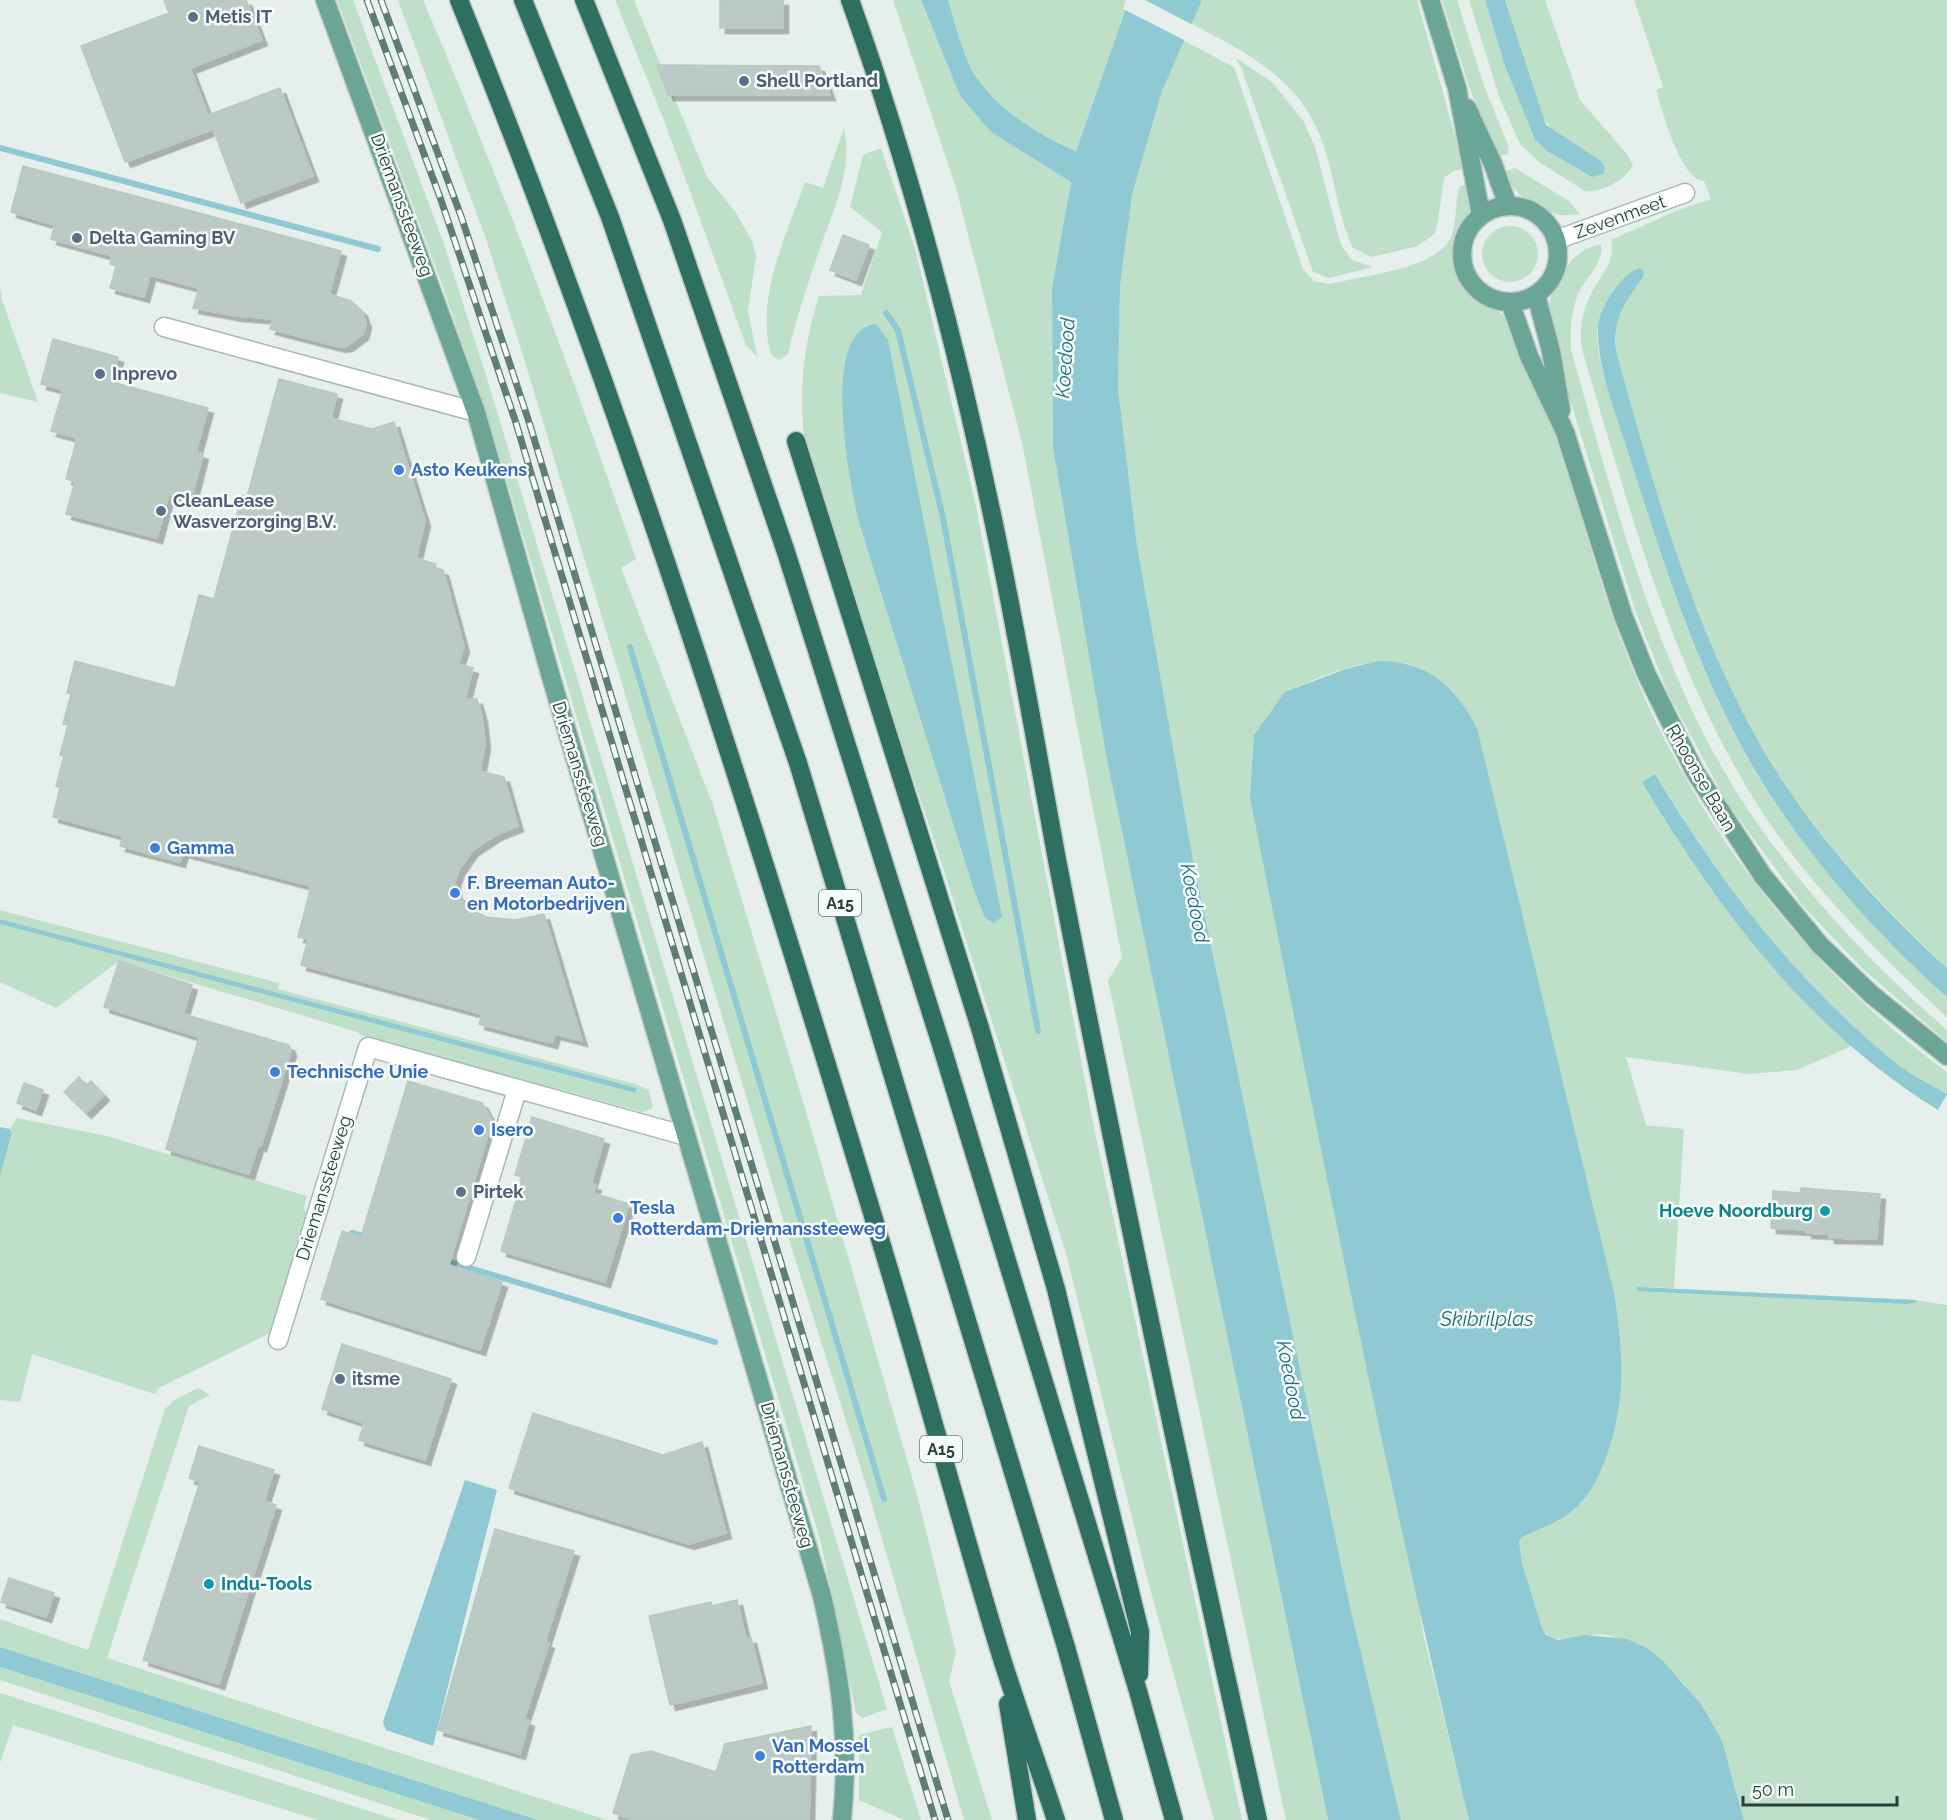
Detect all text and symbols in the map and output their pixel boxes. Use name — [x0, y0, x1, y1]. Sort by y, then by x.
place label: Metis IT — [205, 6, 272, 27]
marker: Metis IT — [186, 10, 200, 24]
place label: Shell Portland — [756, 70, 878, 91]
marker: Shell Portland — [737, 74, 751, 88]
street label: Driemanssteeweg — [367, 130, 438, 279]
street label: Zevenmeet — [1571, 190, 1668, 243]
place label: Delta Gaming BV — [89, 227, 236, 248]
marker: Delta Gaming BV — [70, 231, 84, 245]
water label: Koedood — [1050, 316, 1080, 399]
place label: Inprevo — [112, 363, 177, 384]
marker: Inprevo — [93, 367, 107, 381]
place label: Asto Keukens — [411, 459, 527, 480]
marker: Asto Keukens — [392, 463, 406, 477]
place label: CleanLease Wasverzorging B.V. — [173, 490, 337, 532]
marker: CleanLease Wasverzorging B.V. — [154, 504, 168, 518]
street label: Driemanssteeweg — [548, 699, 613, 849]
street label: Rhoonse Baan — [1662, 721, 1741, 835]
place label: Gamma — [167, 837, 234, 858]
marker: Gamma — [148, 841, 162, 855]
water label: Koedood — [1176, 861, 1215, 946]
place label: F. Breeman Auto- en Motorbedrijven — [467, 872, 625, 914]
marker: F. Breeman Auto- en Motorbedrijven — [448, 886, 462, 900]
road number: A15 — [819, 890, 861, 916]
place label: Technische Unie — [287, 1061, 428, 1082]
marker: Technische Unie — [268, 1065, 282, 1079]
street label: Driemanssteeweg — [291, 1113, 356, 1263]
place label: Isero — [491, 1119, 534, 1140]
marker: Isero — [472, 1123, 486, 1137]
place label: Pirtek — [473, 1181, 524, 1202]
marker: Pirtek — [454, 1185, 468, 1199]
place label: Tesla Rotterdam-Driemanssteeweg — [630, 1197, 886, 1239]
place label: Hoeve Noordburg — [1659, 1200, 1813, 1221]
marker: Hoeve Noordburg — [1818, 1204, 1832, 1218]
marker: Tesla Rotterdam-Driemanssteeweg — [611, 1211, 625, 1225]
water label: Skibrilplas — [1439, 1307, 1534, 1331]
water label: Koedood — [1272, 1338, 1311, 1423]
place label: itsme — [352, 1368, 400, 1389]
marker: itsme — [333, 1372, 347, 1386]
street label: Driemanssteeweg — [757, 1400, 818, 1550]
road number: A15 — [920, 1436, 962, 1462]
place label: Indu-Tools — [221, 1573, 312, 1594]
marker: Indu-Tools — [202, 1577, 216, 1591]
place label: Van Mossel Rotterdam — [772, 1735, 870, 1777]
marker: Van Mossel Rotterdam — [753, 1749, 767, 1763]
scale bar — [1743, 1769, 1898, 1807]
text: 50 m — [1752, 1779, 1794, 1800]

